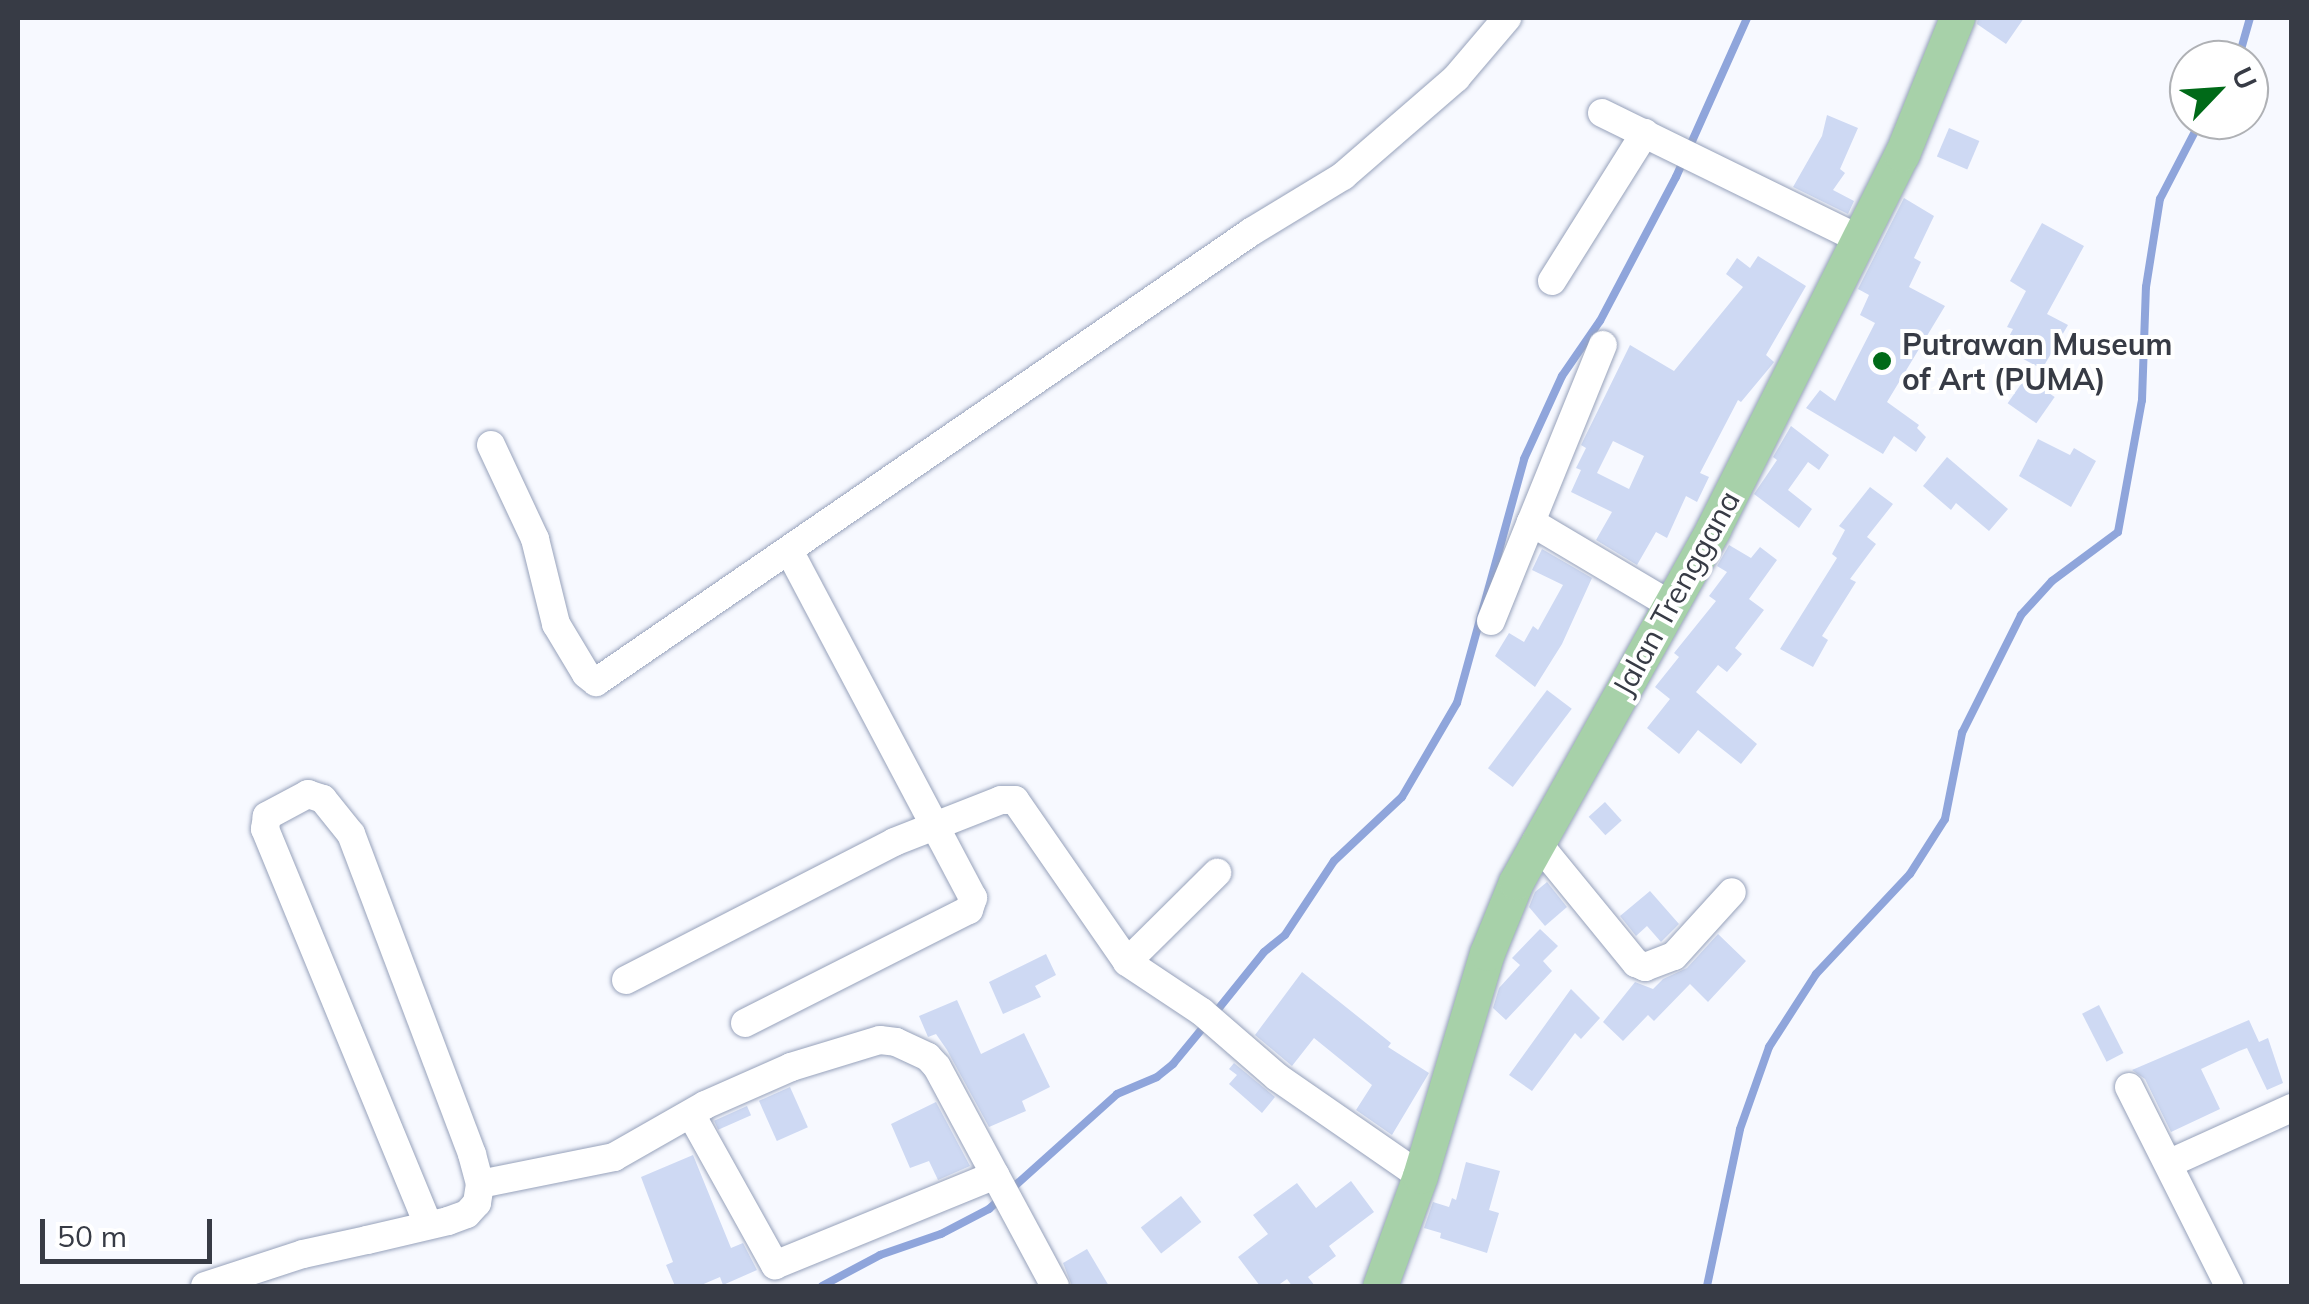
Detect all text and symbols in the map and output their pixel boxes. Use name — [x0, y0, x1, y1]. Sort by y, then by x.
north arrow — [2169, 40, 2269, 140]
text: U — [2225, 61, 2265, 95]
place label: Putrawan Museum of Art (PUMA) — [1902, 326, 2172, 396]
marker: Putrawan Museum of Art (PUMA) — [1871, 350, 1893, 372]
street label: Jalan Trenggana — [1605, 484, 1747, 702]
scale bar — [45, 1199, 218, 1261]
text: 50 m — [57, 1217, 127, 1255]

